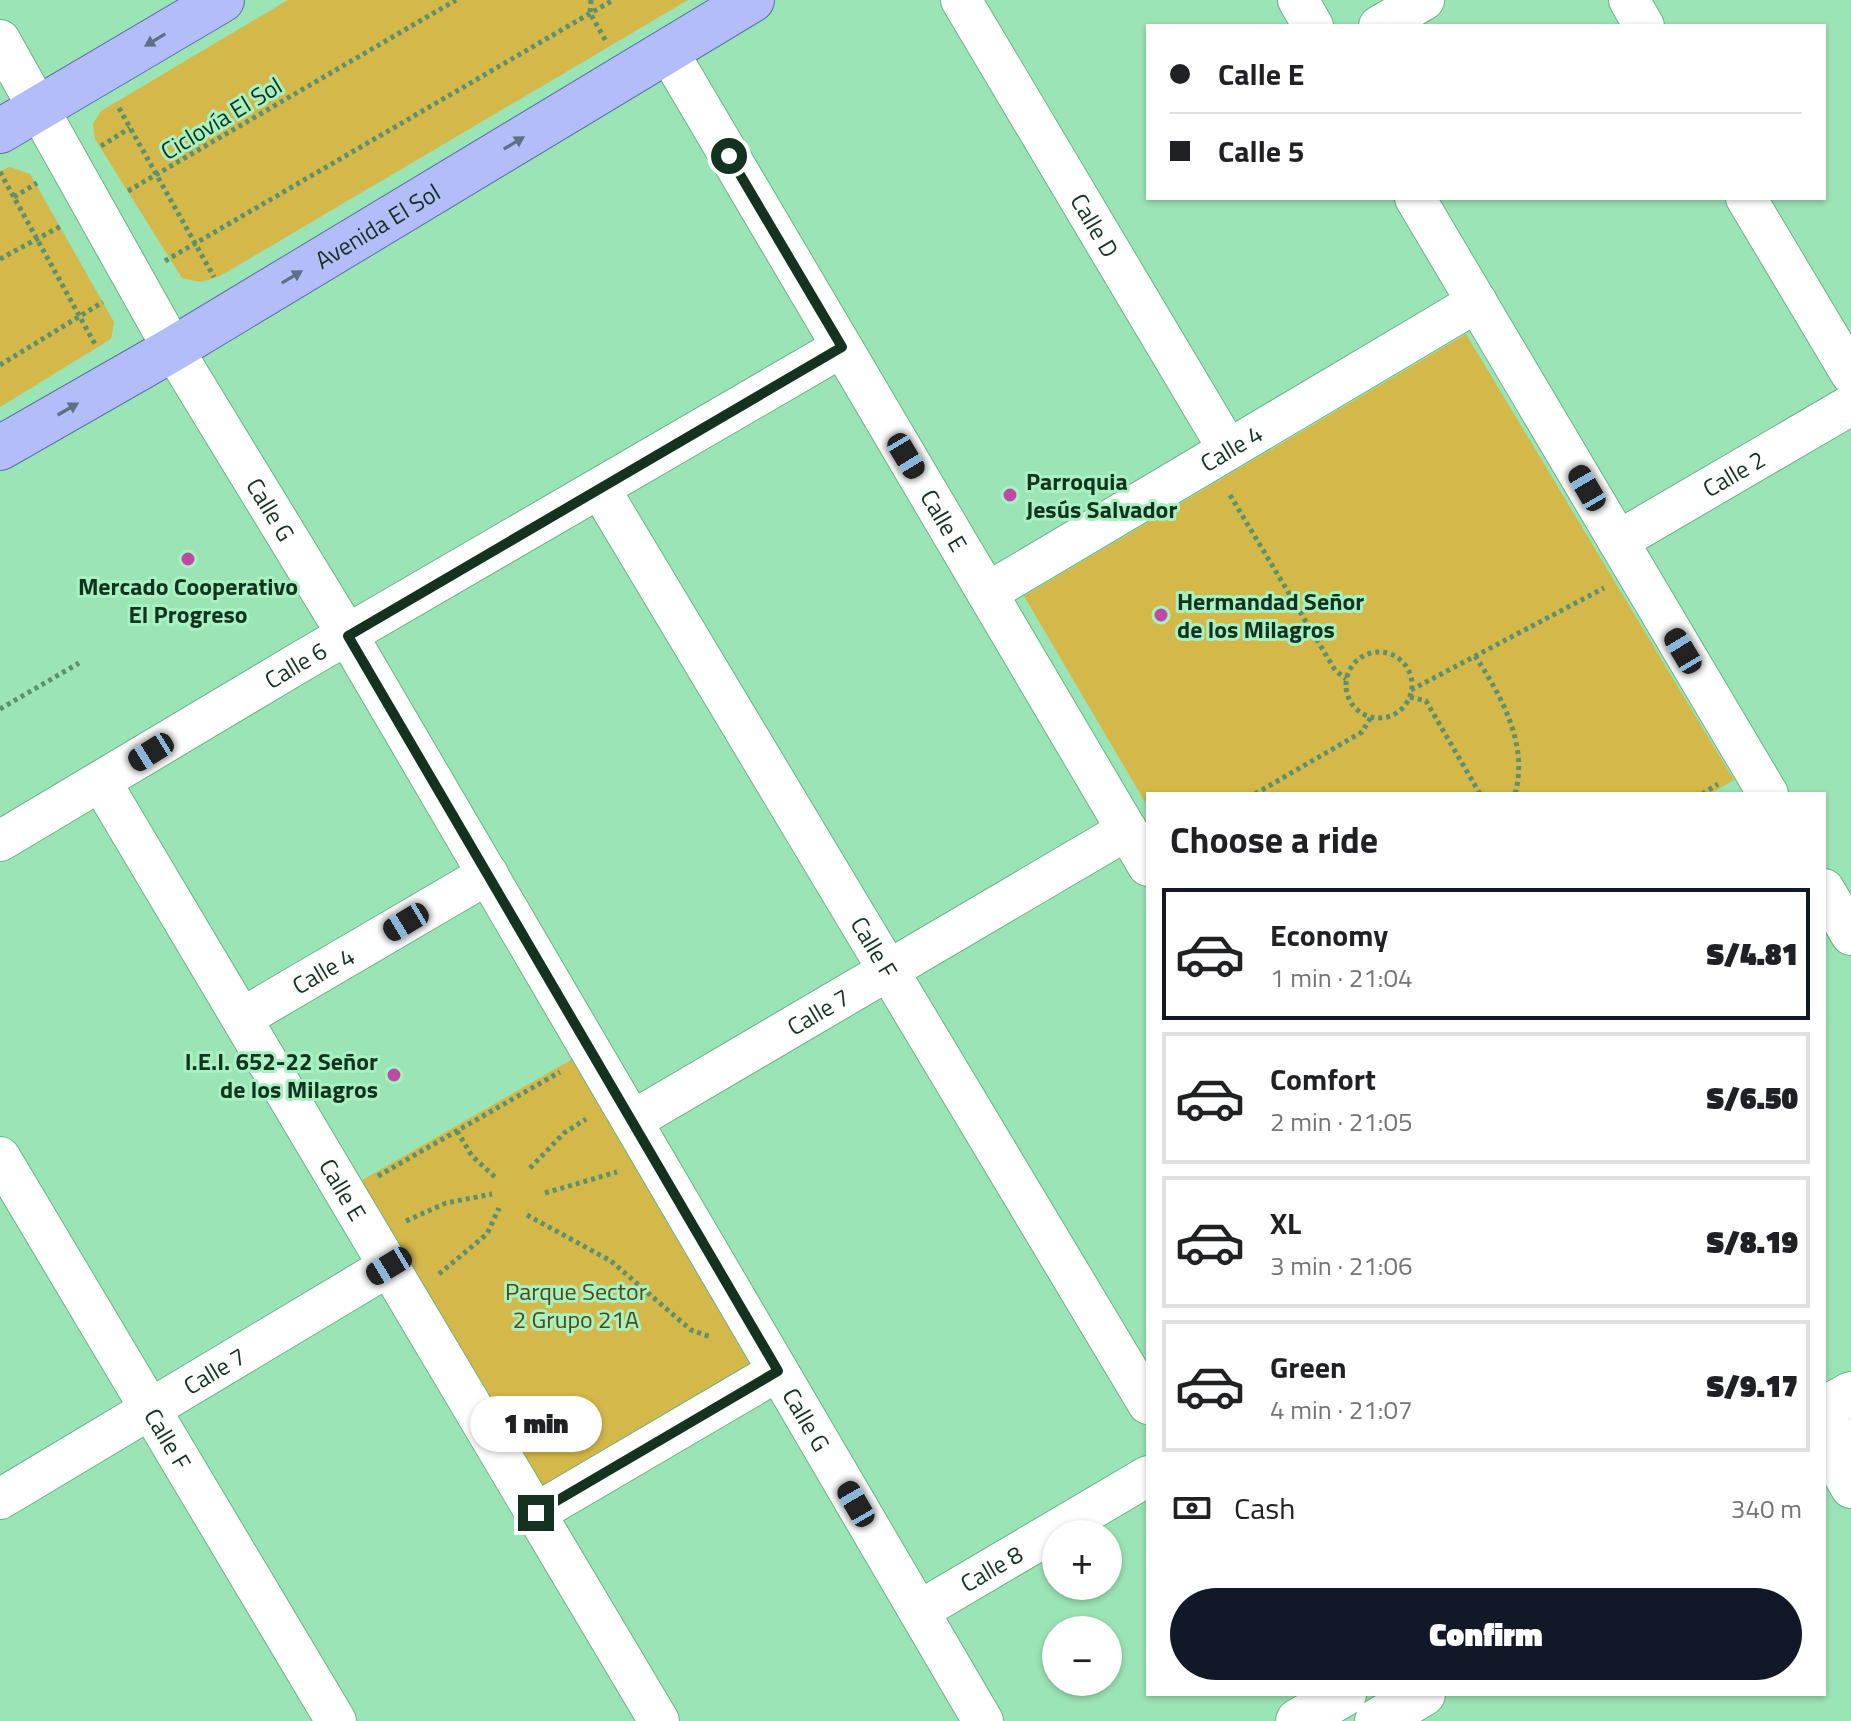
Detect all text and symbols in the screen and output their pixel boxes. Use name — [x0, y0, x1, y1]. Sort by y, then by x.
one-way arrow — [144, 32, 166, 46]
text: Calle E — [1218, 51, 1304, 97]
street label: Ciclovía El Sol — [153, 67, 289, 169]
text: Calle 5 — [1218, 128, 1305, 174]
one-way arrow — [503, 136, 525, 150]
route start — [711, 138, 747, 174]
street label: Avenida El Sol — [308, 174, 447, 278]
street label: Calle D — [1062, 186, 1128, 264]
one-way arrow — [281, 270, 303, 284]
one-way arrow — [57, 402, 79, 416]
street label: Calle 4 — [1193, 415, 1269, 481]
car — [883, 429, 929, 483]
street label: Calle 2 — [1696, 441, 1772, 506]
car — [1565, 461, 1609, 515]
place label: Parroquia Jesús Salvador — [1026, 463, 1177, 527]
street label: Calle G — [238, 471, 304, 548]
street label: Calle E — [912, 482, 977, 558]
marker: Parroquia Jesús Salvador — [1001, 486, 1019, 504]
marker: Mercado Cooperativo El Progreso — [179, 550, 197, 568]
place label: Mercado Cooperativo El Progreso — [78, 568, 298, 632]
place label: Hermandad Señor de los Milagros — [1177, 583, 1364, 647]
marker: Hermandad Señor de los Milagros — [1152, 606, 1170, 624]
car — [1660, 624, 1706, 678]
street label: Calle 6 — [257, 632, 333, 697]
car — [124, 729, 178, 775]
text: Choose a ride — [1170, 812, 1378, 867]
car — [379, 899, 433, 945]
street label: Calle F — [842, 909, 907, 985]
text: Economy — [1270, 912, 1388, 958]
icon: car — [1174, 918, 1246, 990]
text: S/4.81 — [1707, 931, 1798, 977]
street label: Calle 4 — [285, 938, 361, 1003]
text: 1 min · 21:04 — [1270, 958, 1413, 997]
street label: Calle 7 — [780, 979, 856, 1044]
place label: I.E.I. 652-22 Señor de los Milagros — [185, 1043, 378, 1107]
text: Comfort — [1270, 1056, 1376, 1102]
icon: car — [1174, 1062, 1246, 1134]
marker: I.E.I. 652-22 Señor de los Milagros — [385, 1066, 403, 1084]
text: S/6.50 — [1707, 1075, 1798, 1121]
text: 2 min · 21:05 — [1270, 1102, 1413, 1141]
street label: Calle E — [311, 1152, 376, 1227]
text: XL — [1270, 1200, 1301, 1246]
icon: car — [1174, 1206, 1246, 1278]
text: S/8.19 — [1707, 1219, 1798, 1265]
car — [362, 1243, 416, 1289]
text: 3 min · 21:06 — [1270, 1246, 1413, 1285]
park label: Parque Sector 2 Grupo 21A — [505, 1273, 647, 1337]
street label: Calle 7 — [176, 1338, 252, 1403]
text: Green — [1270, 1344, 1347, 1390]
icon: car — [1174, 1350, 1246, 1422]
text: S/9.17 — [1707, 1363, 1798, 1409]
street label: Calle G — [774, 1381, 839, 1458]
text: 4 min · 21:07 — [1270, 1390, 1413, 1429]
callout: 1 min — [470, 1397, 602, 1453]
street label: Calle F — [135, 1401, 200, 1476]
text: 1 min — [504, 1404, 568, 1443]
car — [834, 1477, 878, 1531]
text: Cash — [1234, 1485, 1295, 1531]
icon: cash — [1170, 1486, 1214, 1530]
text: 340 m — [1731, 1489, 1802, 1528]
route end — [518, 1495, 554, 1531]
map controls — [1042, 1520, 1122, 1696]
button: + — [1042, 1520, 1122, 1600]
street label: Calle 8 — [953, 1536, 1029, 1601]
button: Confirm — [1170, 1588, 1802, 1680]
button: − — [1042, 1616, 1122, 1696]

